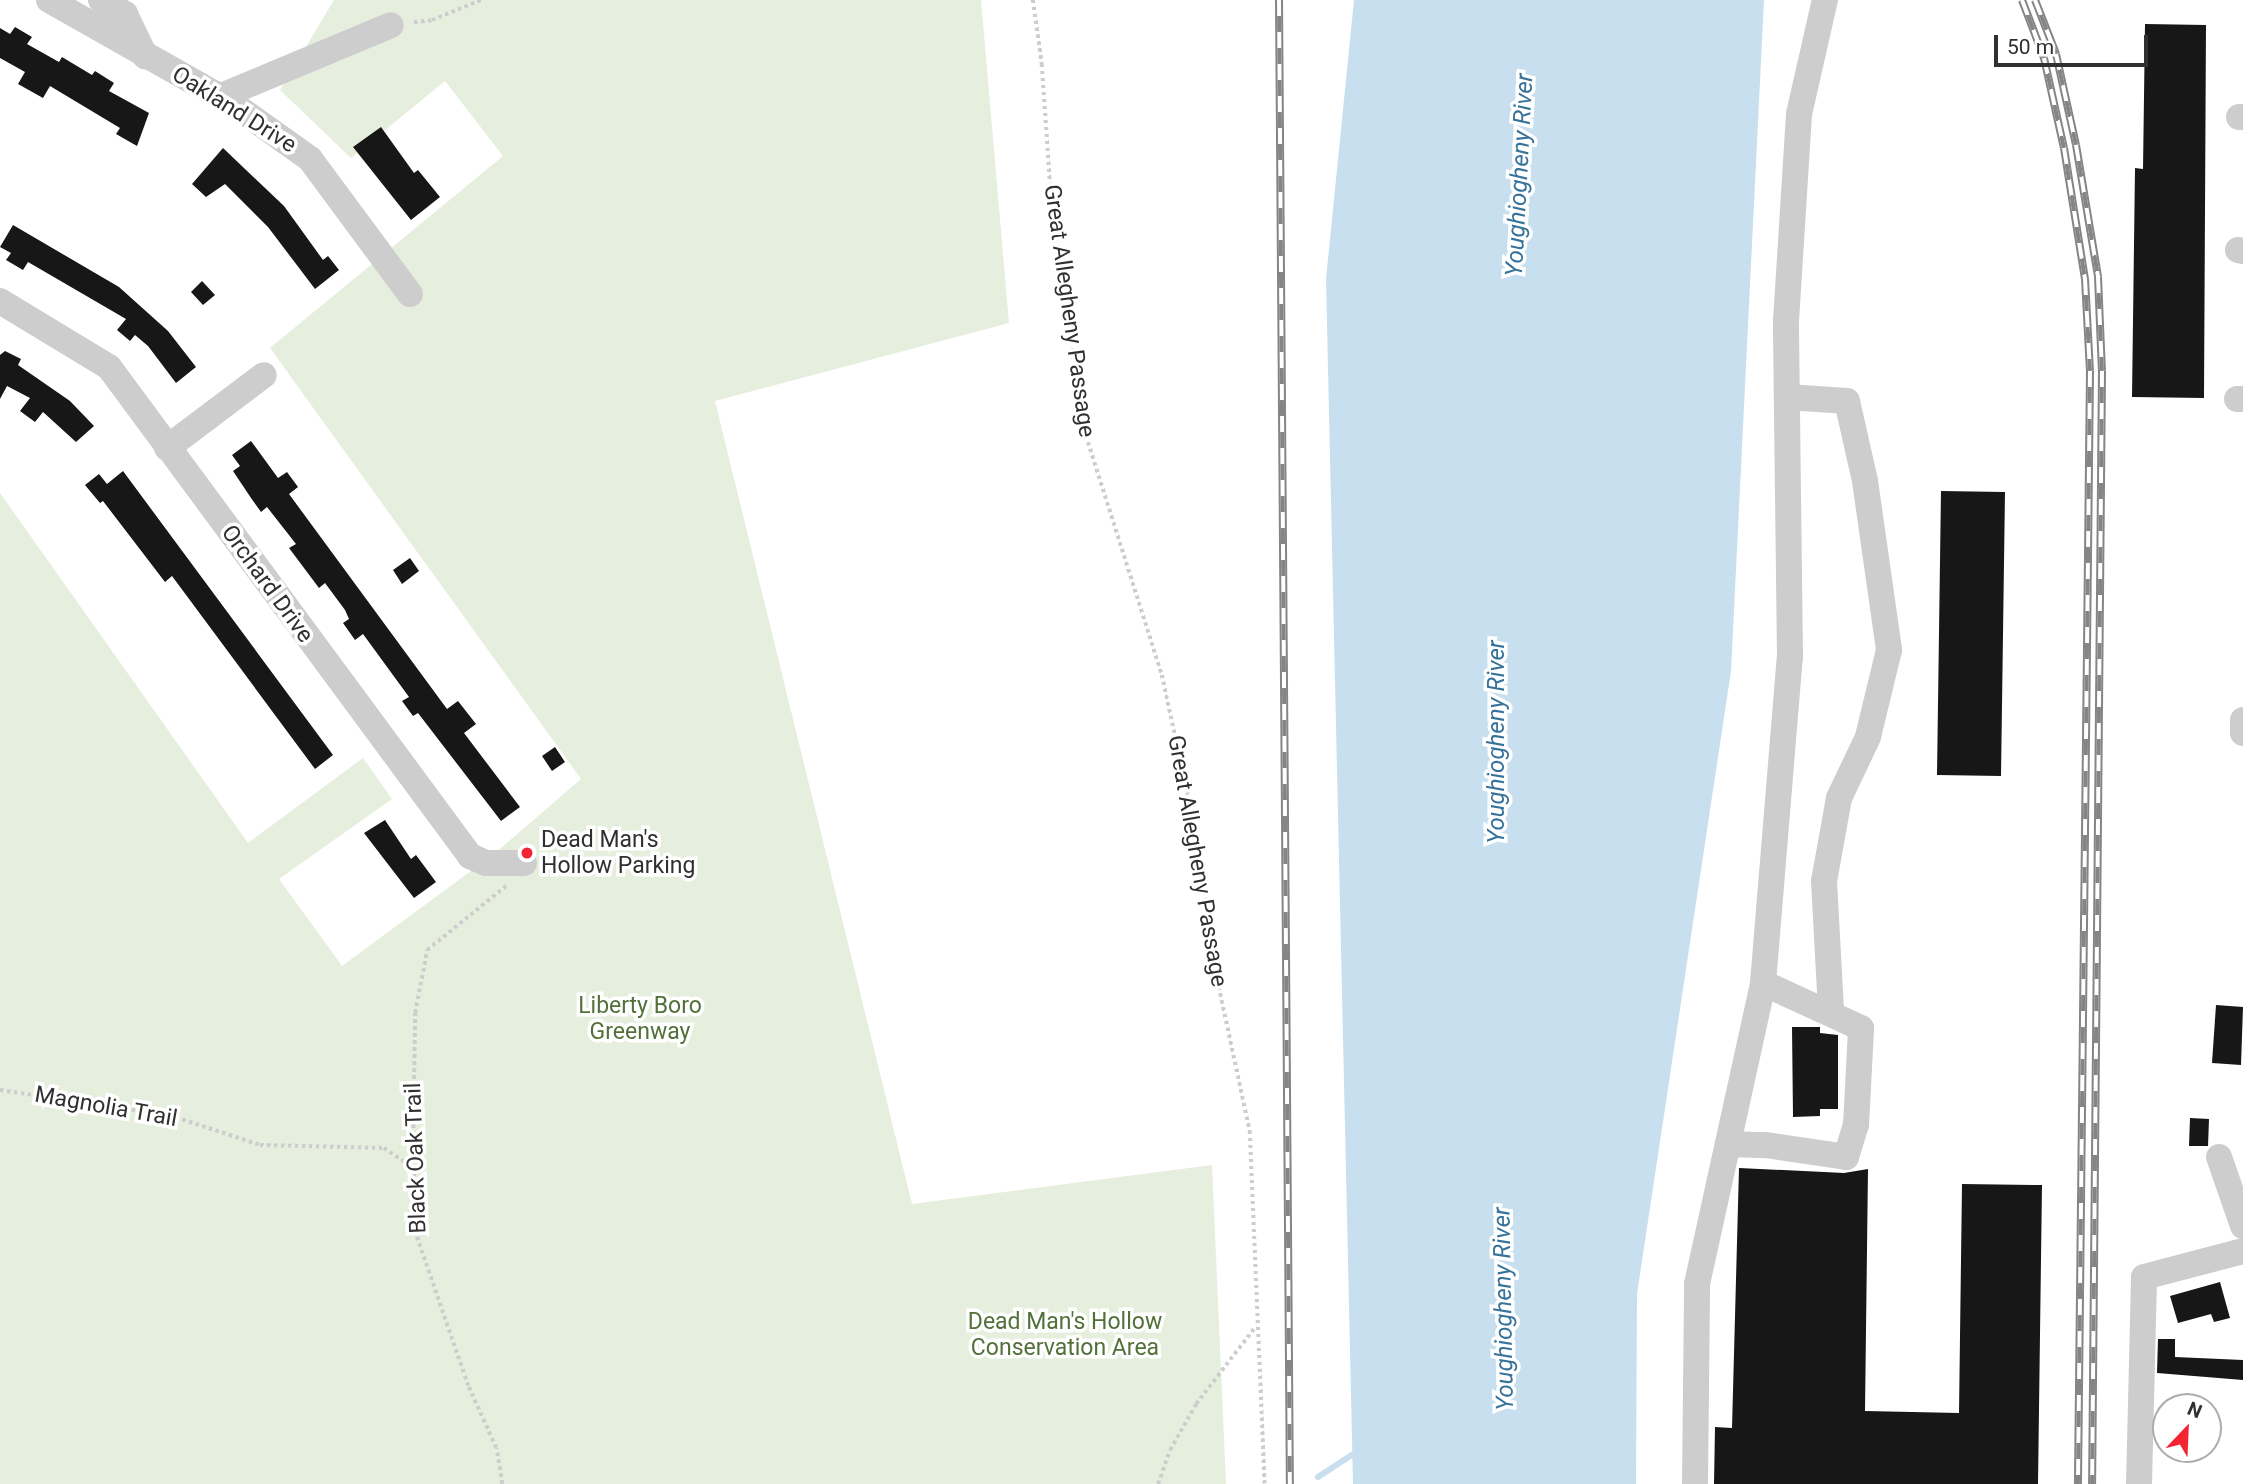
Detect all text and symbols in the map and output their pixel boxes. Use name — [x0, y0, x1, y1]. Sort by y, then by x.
scale bar — [1998, 21, 2152, 65]
text: 50 m — [2007, 35, 2054, 59]
street label: Oakland Drive — [167, 61, 301, 159]
water label: Youghiogheny River — [1500, 73, 1540, 277]
street label: Great Allegheny Passage — [1038, 183, 1100, 439]
street label: Orchard Drive — [215, 520, 319, 648]
water label: Youghiogheny River — [1483, 640, 1511, 844]
street label: Great Allegheny Passage — [1161, 733, 1233, 989]
place label: Dead Man's Hollow Parking — [541, 826, 695, 880]
marker: Dead Man's Hollow Parking — [519, 845, 535, 861]
park label: Liberty Boro Greenway — [578, 992, 702, 1046]
street label: Magnolia Trail — [32, 1081, 180, 1133]
street label: Black Oak Trail — [400, 1082, 432, 1234]
water label: Youghiogheny River — [1488, 1207, 1520, 1411]
park label: Dead Man's Hollow Conservation Area — [968, 1308, 1162, 1362]
north arrow — [2152, 1393, 2222, 1463]
text: N — [2184, 1397, 2205, 1423]

